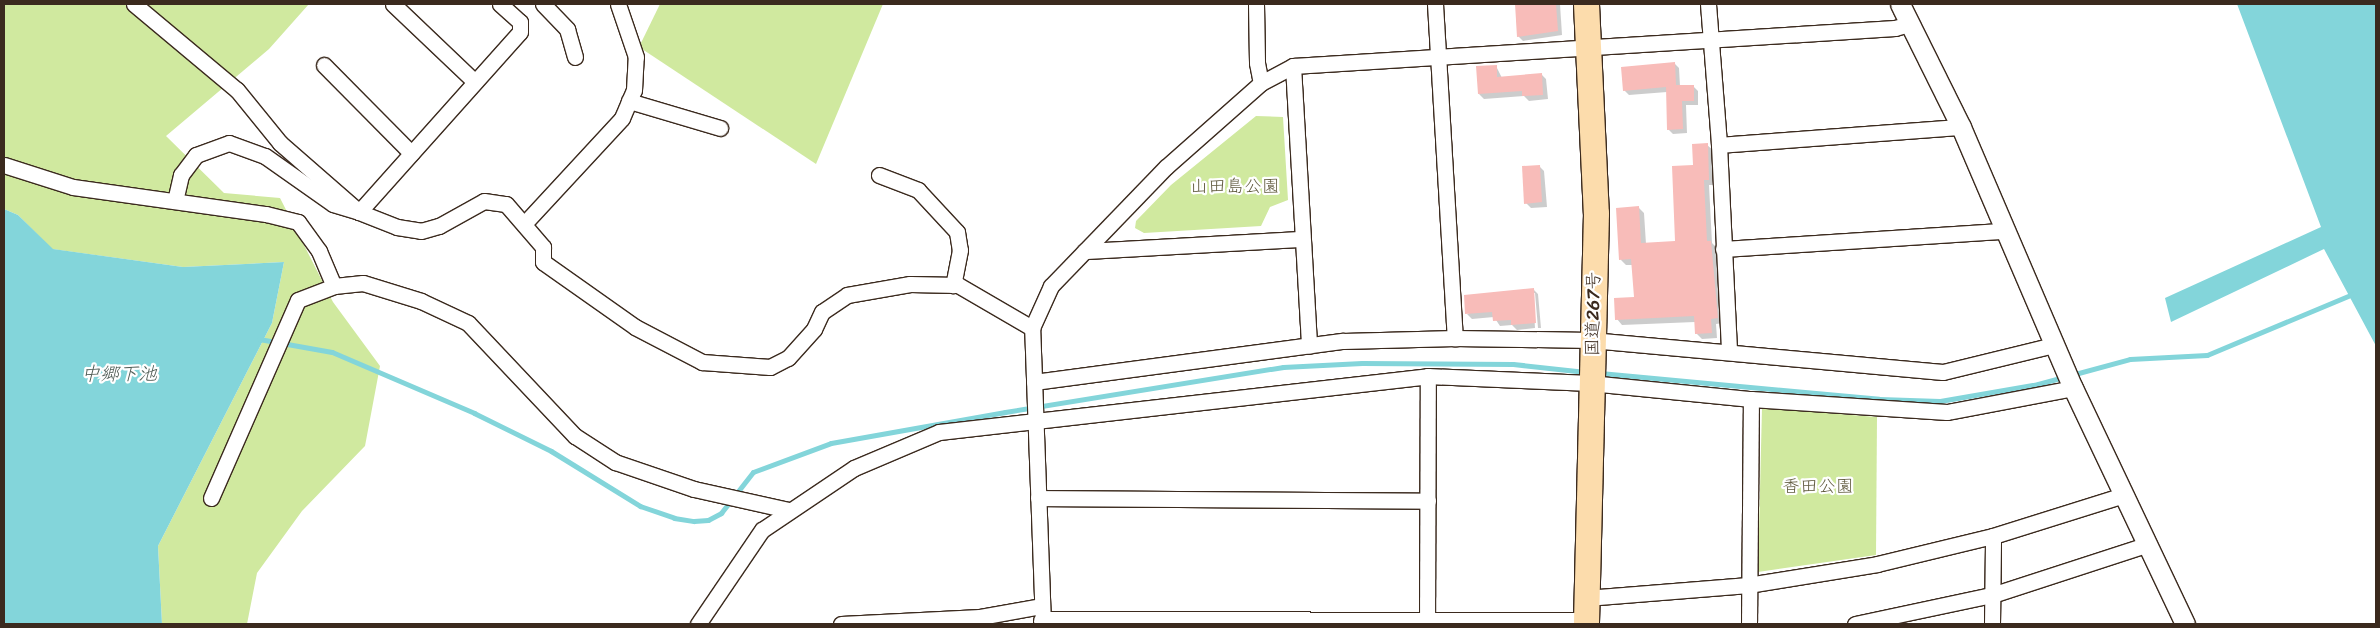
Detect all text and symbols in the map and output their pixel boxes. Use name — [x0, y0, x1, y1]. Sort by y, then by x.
park label: 山田島公園 — [1190, 175, 1280, 197]
street label: 国道267号 — [1581, 271, 1605, 357]
water label: 中郷下池 — [81, 363, 157, 385]
park label: 香田公園 — [1782, 475, 1854, 497]

